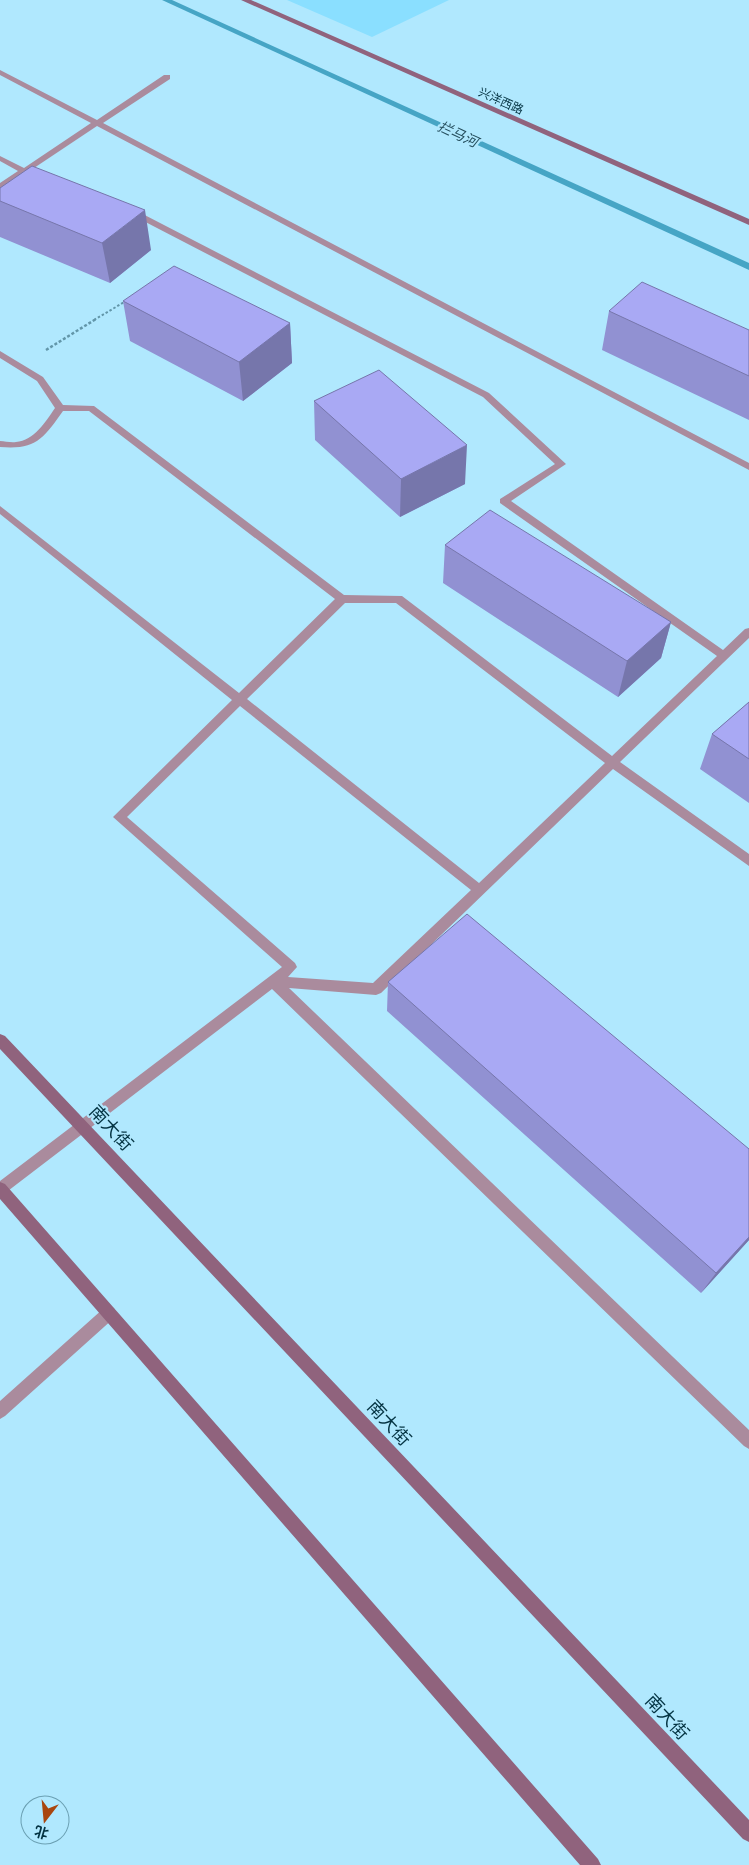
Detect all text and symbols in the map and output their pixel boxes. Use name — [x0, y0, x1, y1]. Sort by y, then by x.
street label: 兴洋西路 — [476, 84, 526, 117]
water label: 拦马河 — [435, 117, 484, 152]
street label: 南大街 — [85, 1101, 137, 1155]
street label: 南大街 — [363, 1396, 415, 1450]
street label: 南大街 — [641, 1690, 693, 1744]
north arrow — [20, 1795, 70, 1845]
text: 北 — [32, 1822, 51, 1843]

